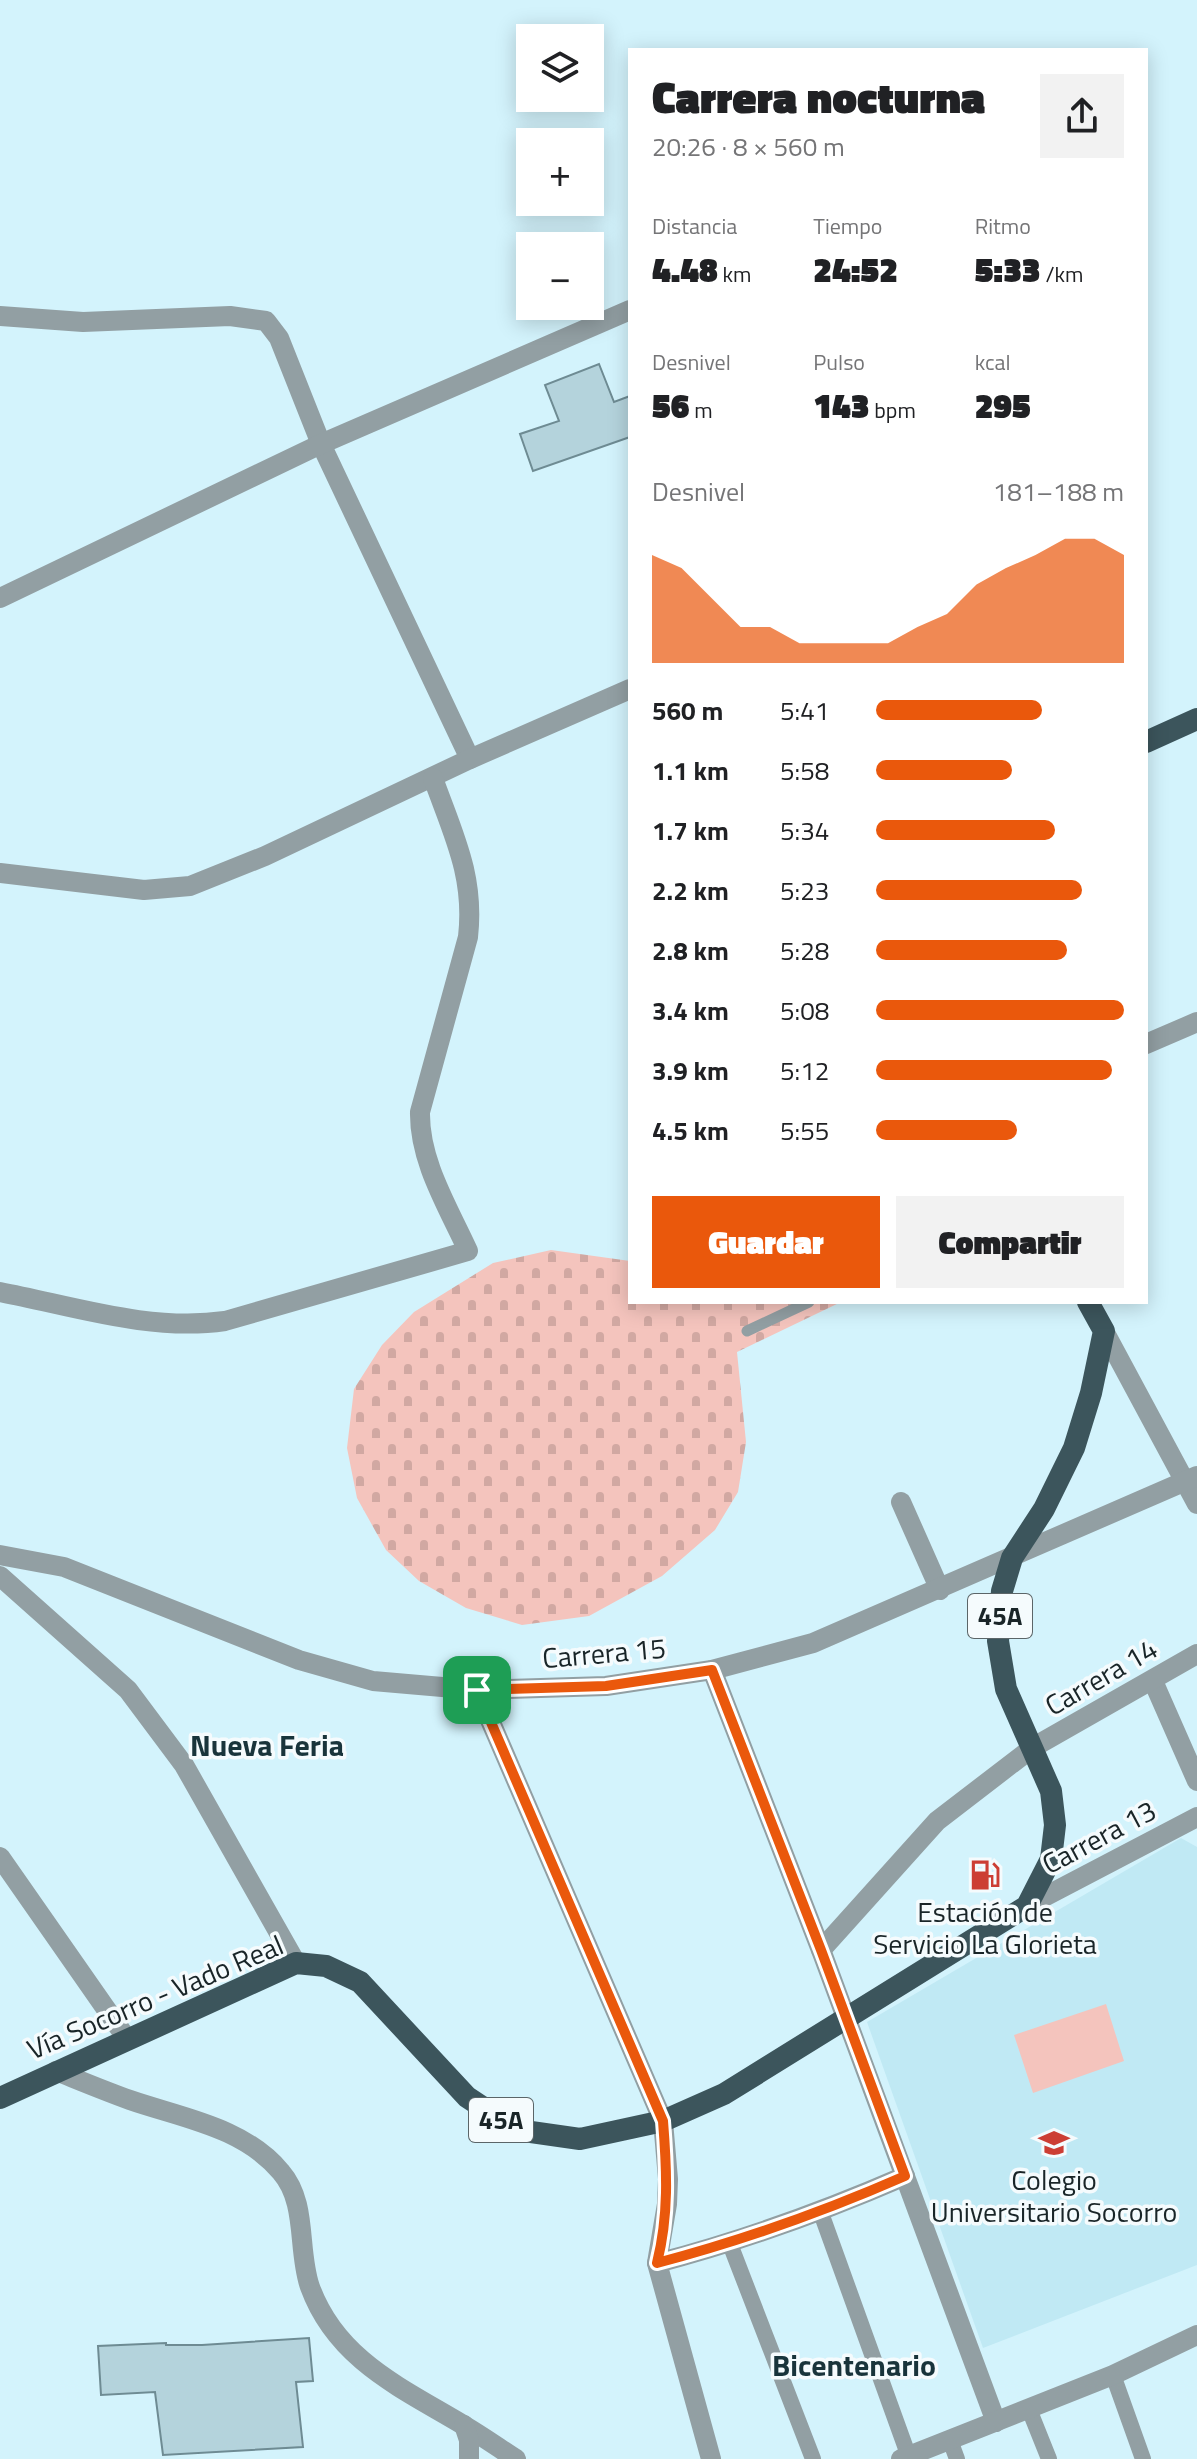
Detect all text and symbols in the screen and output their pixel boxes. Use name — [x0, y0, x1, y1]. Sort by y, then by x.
map controls — [516, 24, 604, 320]
button: layers — [516, 24, 604, 112]
text: Carrera nocturna — [652, 63, 985, 130]
button: share — [1040, 74, 1124, 158]
text: 20:26 · 8 × 560 m — [652, 127, 845, 166]
button: + — [516, 128, 604, 216]
text: Distancia — [652, 209, 737, 243]
text: Tiempo — [813, 209, 882, 243]
text: Ritmo — [975, 209, 1031, 243]
button: − — [516, 232, 604, 320]
text: 4.48 — [652, 243, 718, 295]
text: 24:52 — [813, 243, 898, 295]
text: 5:33 — [975, 243, 1041, 295]
text: km — [718, 257, 751, 291]
text: /km — [1041, 257, 1083, 291]
text: Desnivel — [652, 345, 731, 379]
text: Pulso — [813, 345, 865, 379]
text: kcal — [975, 345, 1011, 379]
text: 56 — [652, 379, 689, 431]
text: 143 — [813, 379, 869, 431]
text: 295 — [975, 379, 1031, 431]
text: m — [689, 393, 713, 427]
text: bpm — [869, 393, 916, 427]
text: Desnivel — [652, 472, 745, 511]
text: 181–188 m — [993, 472, 1124, 511]
text: 560 m — [652, 691, 723, 730]
text: 5:41 — [780, 691, 829, 730]
text: 1.1 km — [652, 751, 729, 790]
text: 5:58 — [780, 751, 829, 790]
text: 1.7 km — [652, 811, 729, 850]
text: 5:34 — [780, 811, 829, 850]
text: 2.2 km — [652, 871, 729, 910]
text: 5:23 — [780, 871, 829, 910]
text: 2.8 km — [652, 931, 729, 970]
text: 5:28 — [780, 931, 829, 970]
text: 3.4 km — [652, 991, 729, 1030]
text: 5:08 — [780, 991, 829, 1030]
text: 3.9 km — [652, 1051, 729, 1090]
text: 5:12 — [780, 1051, 829, 1090]
text: 4.5 km — [652, 1111, 729, 1150]
text: 5:55 — [780, 1111, 829, 1150]
button: Guardar — [652, 1196, 880, 1288]
button: Compartir — [896, 1196, 1124, 1288]
road number: 45A — [968, 1594, 1032, 1638]
street label: Carrera 15 — [540, 1626, 667, 1679]
street label: Carrera 14 — [1036, 1627, 1165, 1726]
pin — [443, 1656, 511, 1724]
icon: arrive — [455, 1668, 499, 1712]
district label: Nueva Feria — [190, 1722, 344, 1768]
street label: Carrera 13 — [1034, 1789, 1163, 1885]
fuel station icon: Estación de Servicio La Glorieta — [968, 1858, 1002, 1892]
place label: Estación de Servicio La Glorieta — [873, 1890, 1097, 1965]
street label: Vía Socorro - Vado Real — [20, 1923, 290, 2070]
road number: 45A — [469, 2098, 533, 2142]
school or university icon: Colegio Universitario Socorro — [1037, 2126, 1071, 2160]
place label: Colegio Universitario Socorro — [931, 2158, 1177, 2233]
district label: Bicentenario — [772, 2342, 936, 2388]

